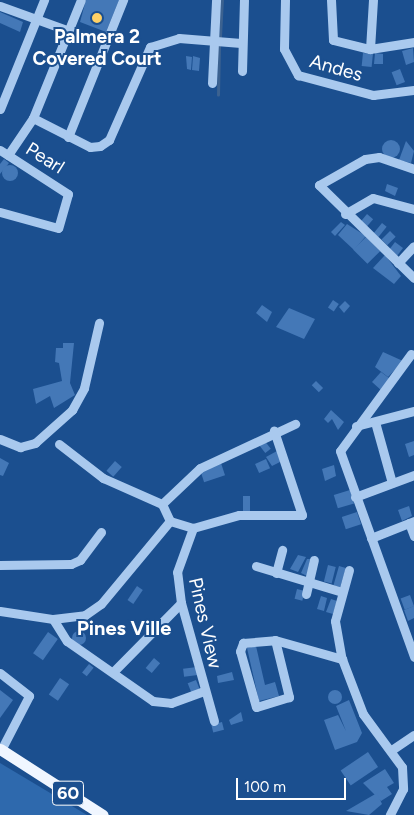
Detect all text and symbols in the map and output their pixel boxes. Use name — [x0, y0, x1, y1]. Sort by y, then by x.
marker: Palmera 2 Covered Court — [91, 12, 103, 24]
place label: Palmera 2 Covered Court — [32, 26, 162, 70]
street label: Andes — [307, 50, 365, 86]
street label: Pearl — [21, 137, 69, 179]
street label: Pines View — [183, 575, 227, 671]
district label: Pines Ville — [77, 616, 171, 640]
scale bar — [239, 768, 349, 800]
road number: 60 — [52, 778, 84, 808]
text: 100 m — [244, 778, 286, 796]

